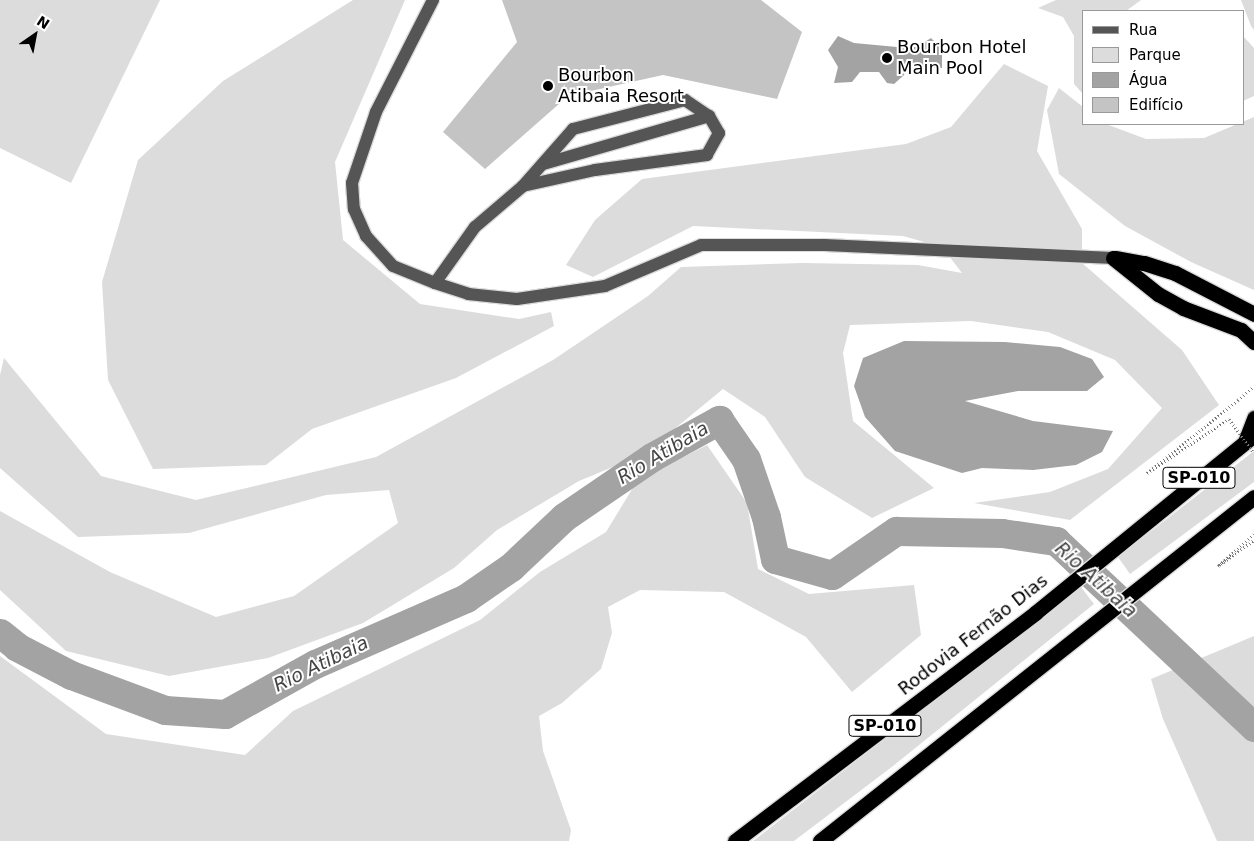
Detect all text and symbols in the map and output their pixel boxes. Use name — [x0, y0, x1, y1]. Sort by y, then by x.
north arrow — [10, 10, 60, 60]
legend — [1082, 10, 1244, 125]
text: N — [34, 13, 52, 32]
text: Rua — [1129, 21, 1157, 39]
place label: Bourbon Hotel Main Pool — [897, 37, 1026, 80]
text: Parque — [1129, 46, 1181, 64]
marker: Bourbon Hotel Main Pool — [881, 52, 893, 64]
place label: Bourbon Atibaia Resort — [558, 65, 684, 108]
text: Água — [1129, 71, 1167, 89]
marker: Bourbon Atibaia Resort — [542, 80, 554, 92]
text: Edifício — [1129, 96, 1183, 114]
water label: Rio Atibaia — [613, 417, 713, 489]
road number: SP-010 — [1162, 464, 1236, 492]
water label: Rio Atibaia — [1050, 537, 1142, 623]
street label: Rodovia Fernão Dias — [894, 570, 1052, 700]
water label: Rio Atibaia — [270, 631, 372, 697]
road number: SP-010 — [848, 712, 922, 739]

